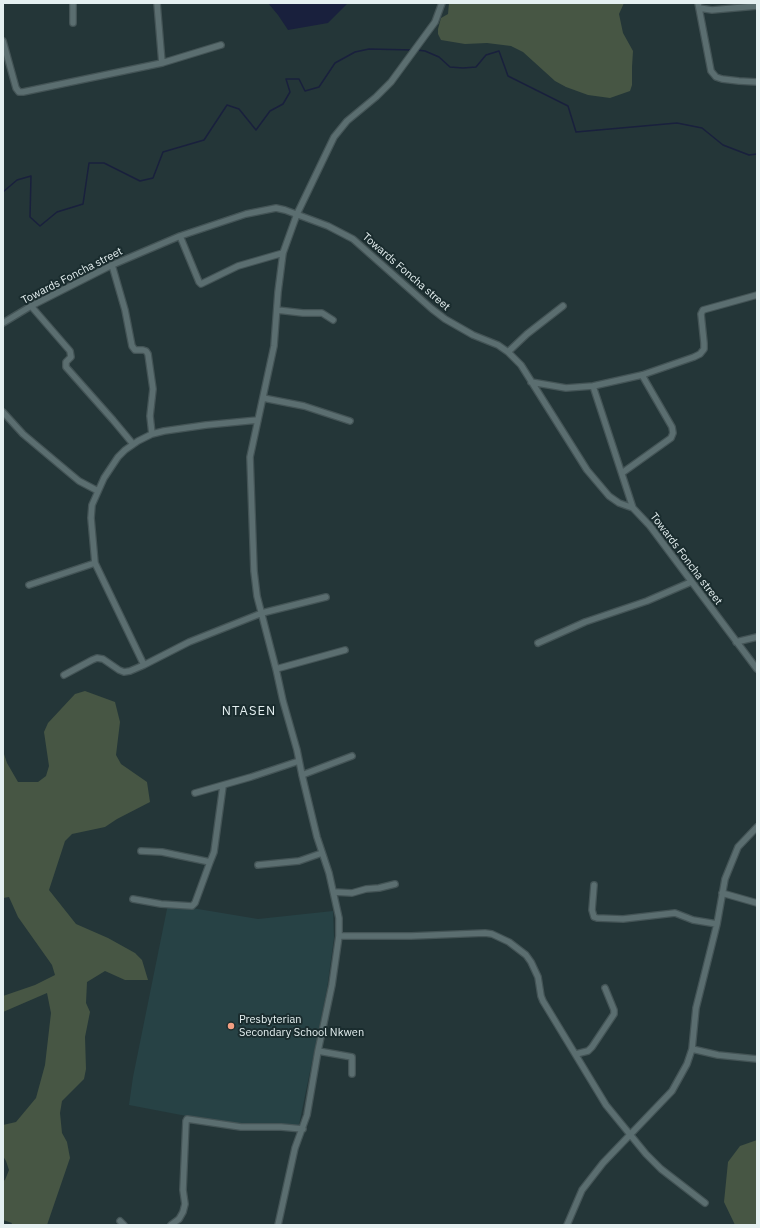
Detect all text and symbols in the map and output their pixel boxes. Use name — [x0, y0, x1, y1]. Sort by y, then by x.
street label: Towards Foncha street — [359, 230, 453, 314]
street label: Towards Foncha street — [19, 245, 125, 307]
street label: Towards Foncha street — [647, 510, 725, 608]
district label: NTASEN — [222, 703, 276, 719]
place label: Presbyterian Secondary School Nkwen — [239, 1013, 364, 1039]
marker: Presbyterian Secondary School Nkwen — [226, 1021, 236, 1031]

